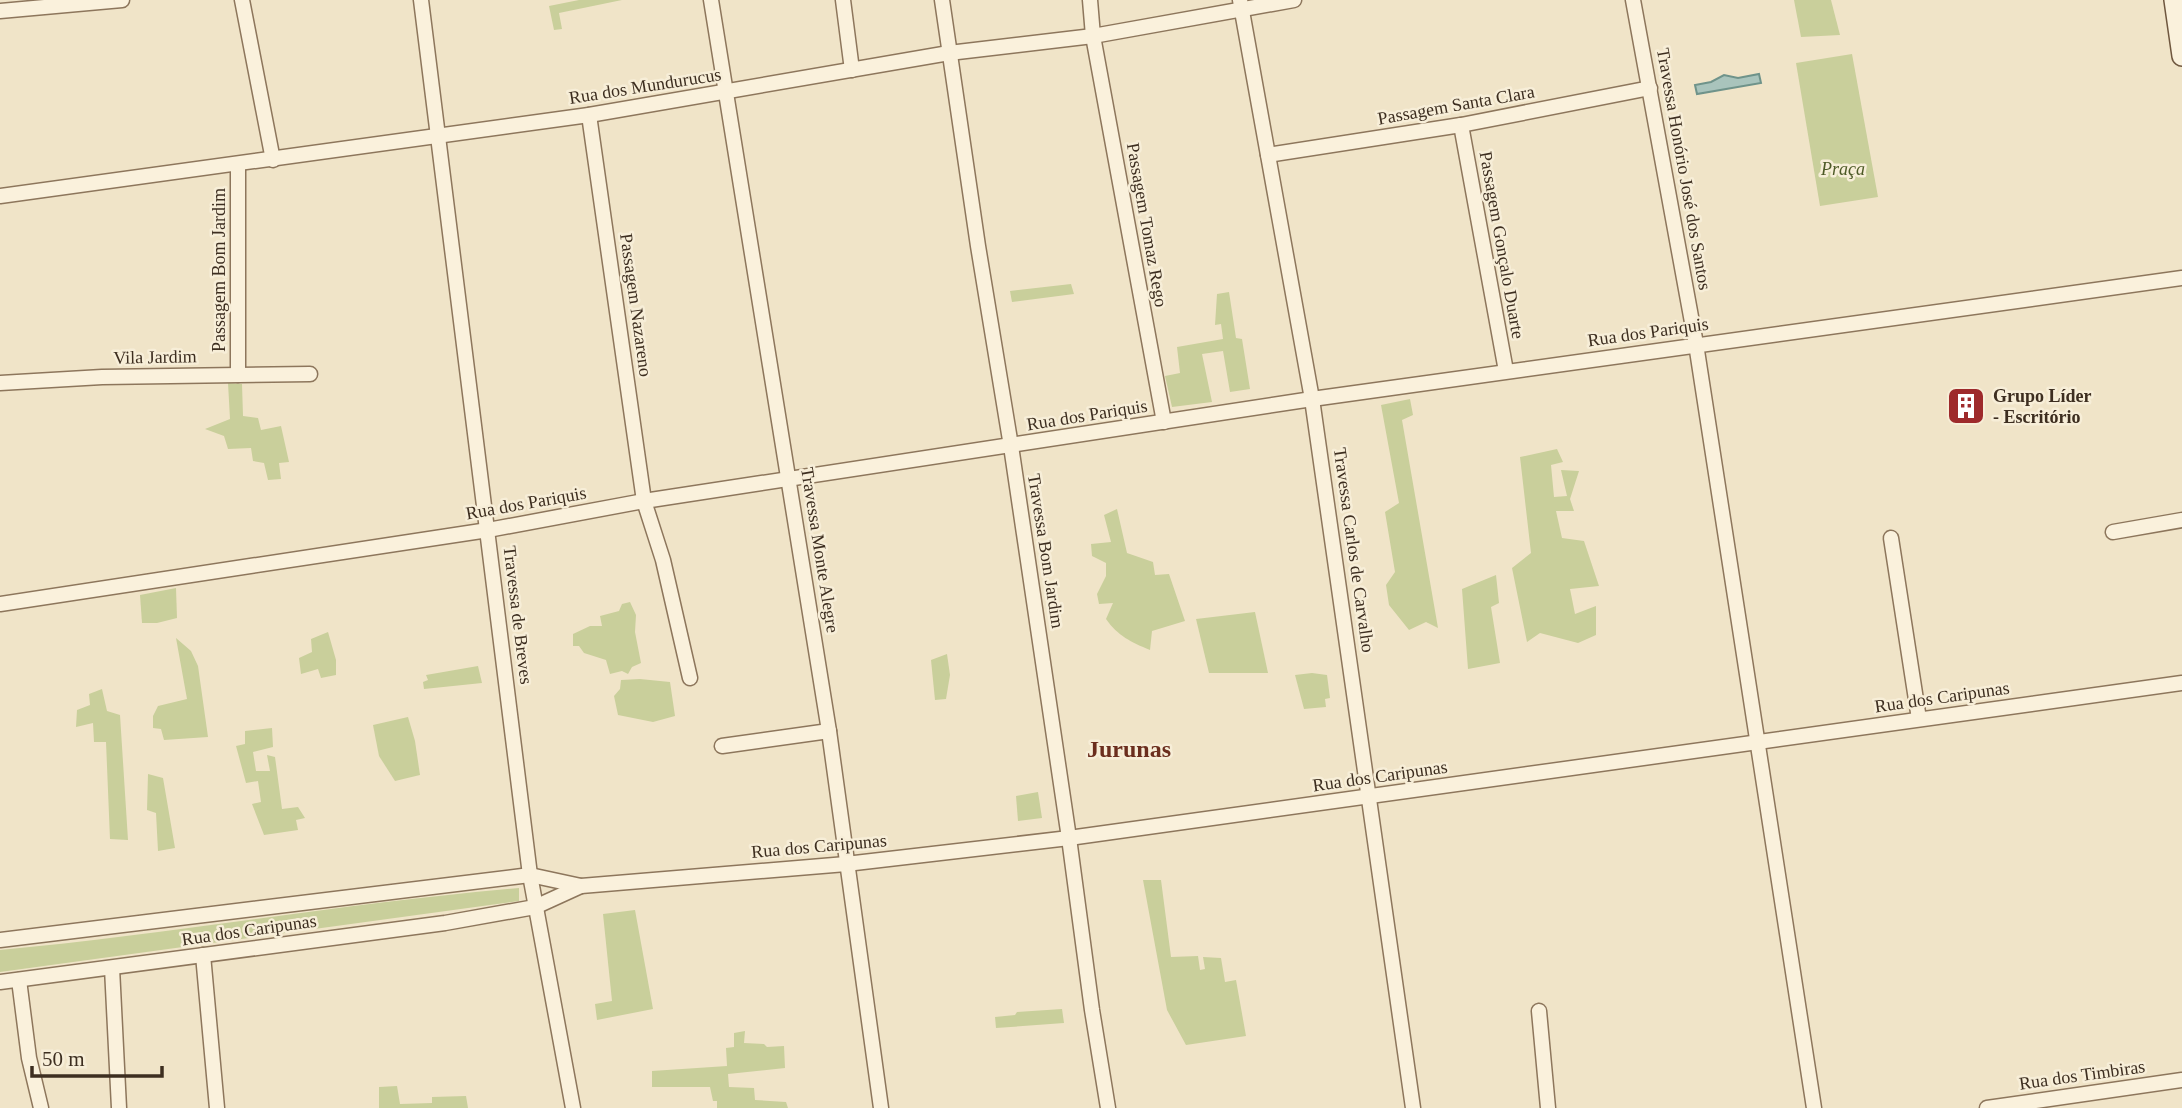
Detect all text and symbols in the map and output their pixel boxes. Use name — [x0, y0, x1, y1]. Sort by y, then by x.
street label: Travessa Honório José dos Santos — [1653, 46, 1715, 292]
street label: Rua dos Mundurucus — [567, 64, 723, 108]
street label: Passagem Santa Clara — [1376, 81, 1536, 129]
street label: Passagem Tomaz Rego — [1123, 141, 1171, 309]
street label: Passagem Gonçalo Duarte — [1476, 150, 1528, 340]
park label: Praça — [1820, 159, 1865, 179]
street label: Passagem Bom Jardim — [209, 188, 229, 352]
street label: Passagem Nazareno — [616, 232, 656, 378]
street label: Rua dos Pariquis — [1586, 314, 1710, 350]
street label: Vila Jardim — [113, 346, 197, 368]
building icon: Grupo Líder - Escritório — [1945, 385, 1987, 427]
place label: Grupo Líder - Escritório — [1993, 386, 2092, 427]
street label: Rua dos Pariquis — [1025, 396, 1149, 434]
street label: Travessa Carlos de Carvalho — [1330, 446, 1378, 654]
street label: Travessa Monte Alegre — [797, 466, 843, 634]
street label: Travessa Bom Jardim — [1024, 472, 1068, 630]
street label: Rua dos Pariquis — [464, 483, 588, 523]
street label: Travessa de Breves — [500, 545, 536, 685]
street label: Rua dos Caripunas — [1873, 678, 2011, 716]
district label: Jurunas — [1087, 736, 1171, 762]
street label: Rua dos Caripunas — [1311, 757, 1449, 795]
street label: Rua dos Caripunas — [750, 830, 888, 862]
street label: Rua dos Caripunas — [180, 911, 318, 949]
scale bar — [32, 1034, 161, 1078]
text: 50 m — [42, 1047, 85, 1071]
street label: Rua dos Timbiras — [2018, 1056, 2146, 1094]

